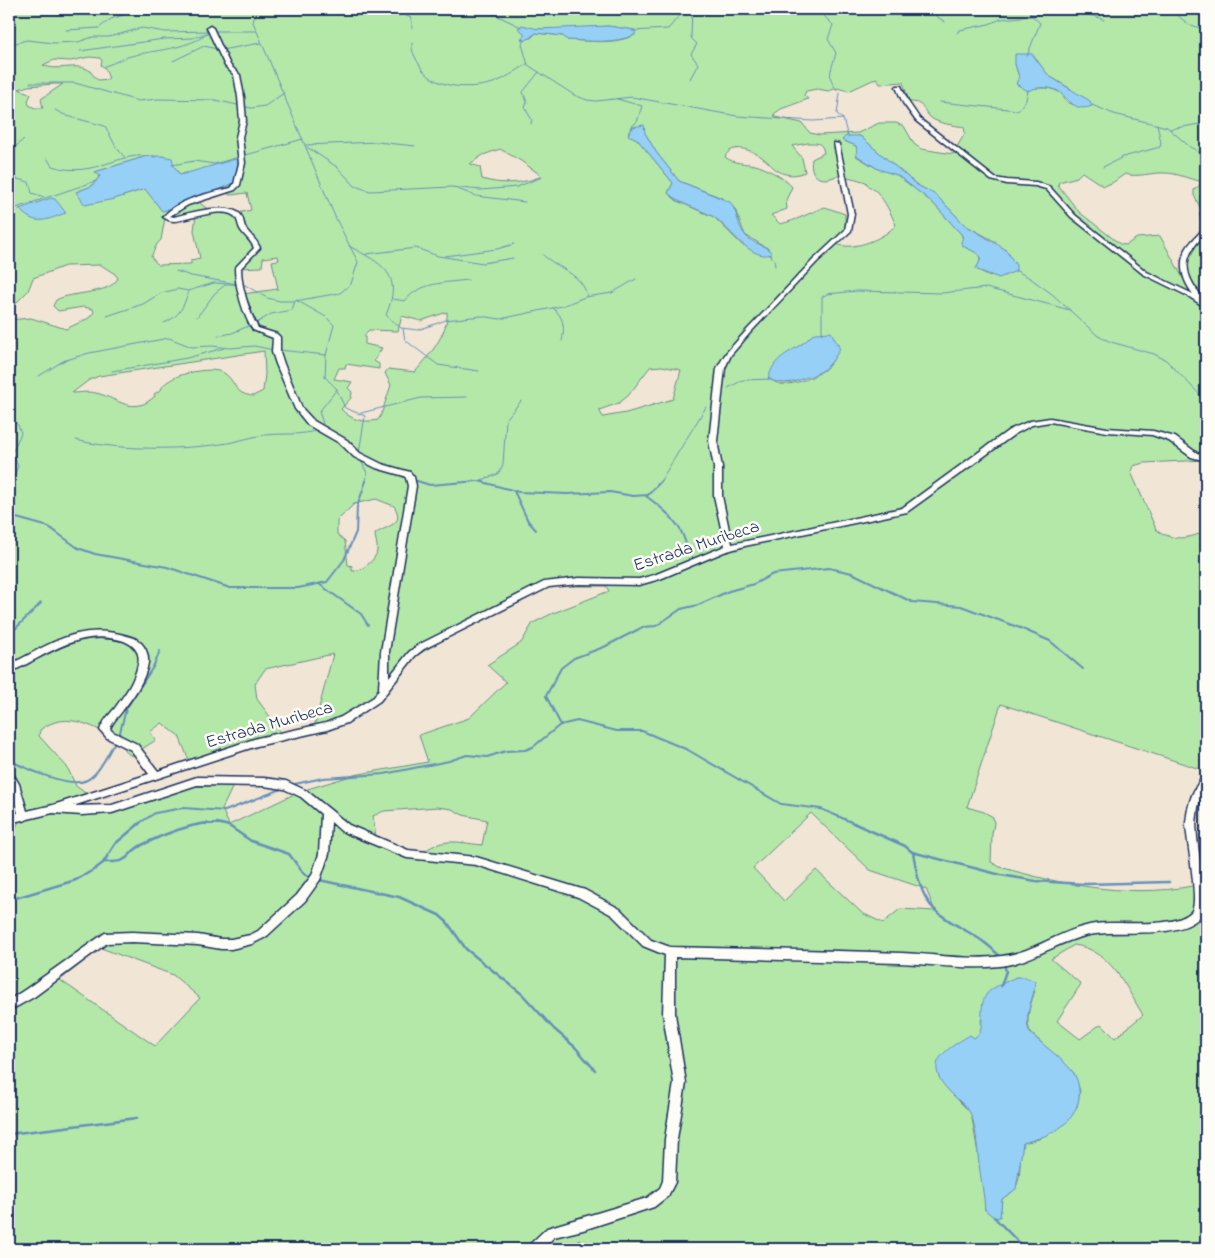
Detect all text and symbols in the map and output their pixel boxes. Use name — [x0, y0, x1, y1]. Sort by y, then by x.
street label: Estrada Muribeca — [630, 514, 763, 580]
street label: Estrada Muribeca — [203, 695, 336, 756]

